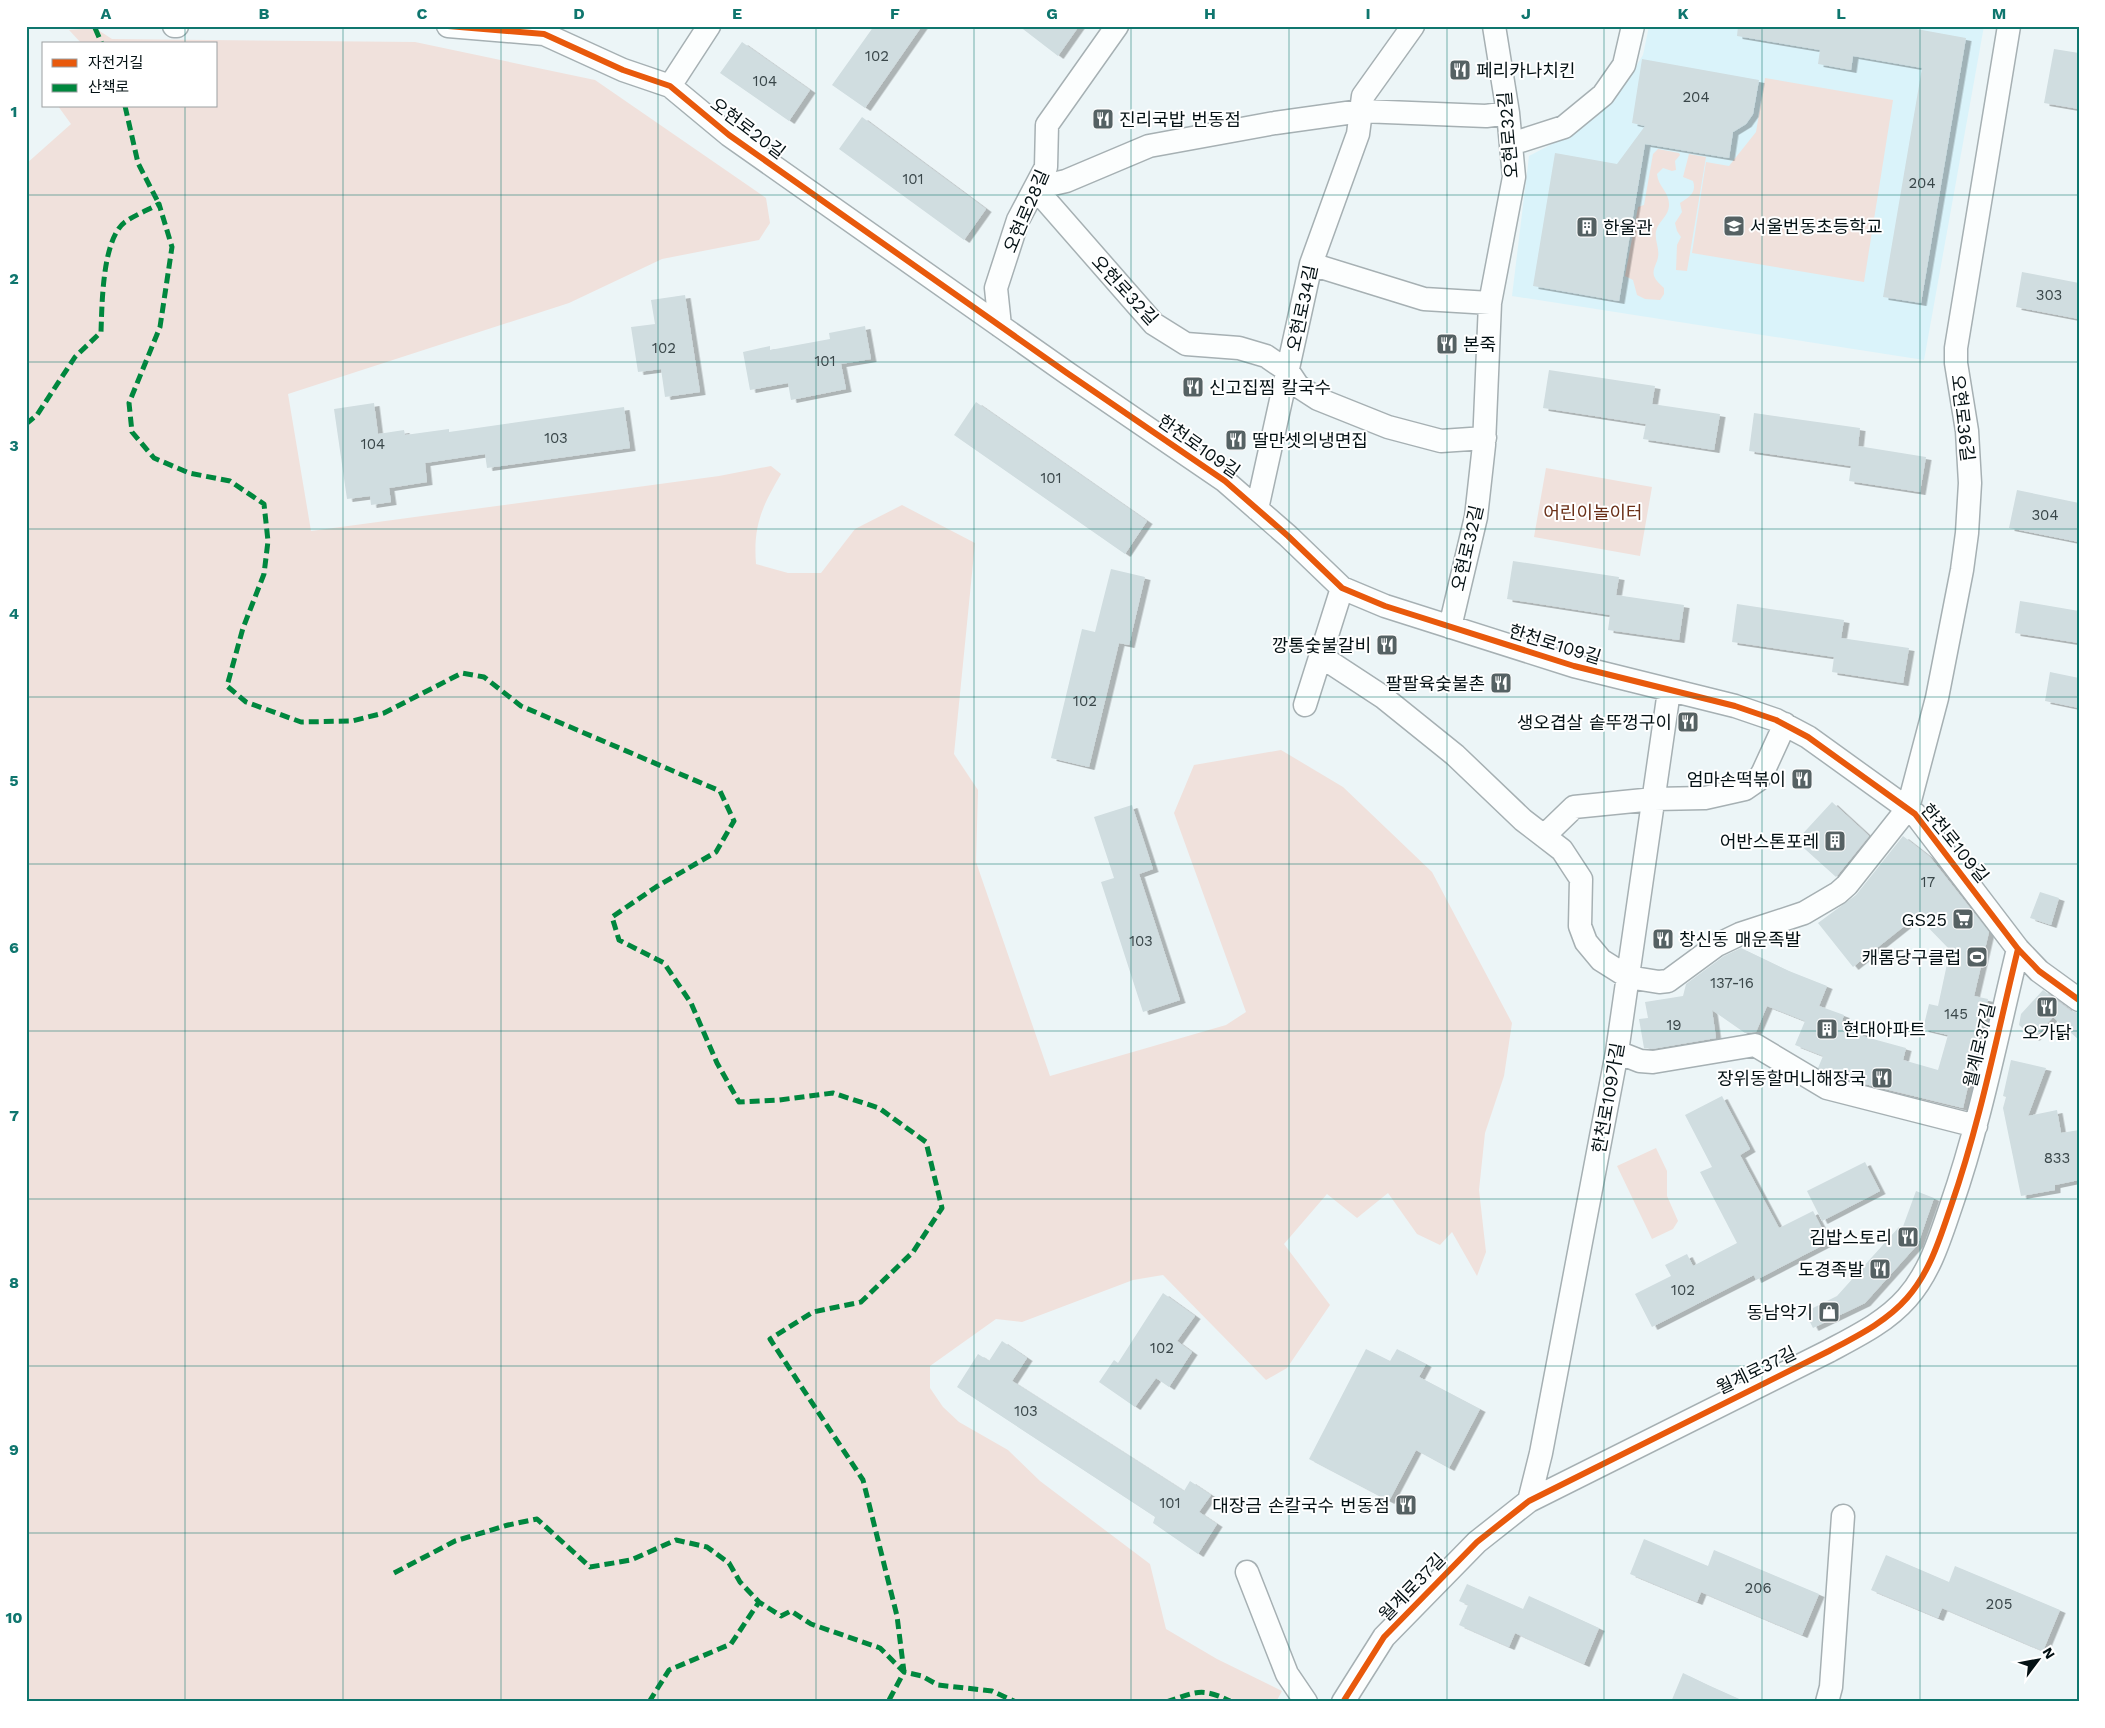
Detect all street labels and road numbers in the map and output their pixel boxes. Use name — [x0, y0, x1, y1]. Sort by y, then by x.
street label: 오현로32길 — [1494, 91, 1522, 179]
street label: 오현로20길 — [707, 93, 789, 163]
street label: 오현로28길 — [999, 166, 1053, 256]
street label: 오현로32길 — [1088, 251, 1162, 329]
street label: 오현로34길 — [1283, 263, 1321, 353]
street label: 오현로36길 — [1947, 373, 1979, 463]
street label: 한천로109길 — [1154, 410, 1244, 482]
street label: 오현로32길 — [1447, 503, 1487, 593]
street label: 한천로109길 — [1506, 620, 1604, 668]
street label: 한천로109길 — [1917, 799, 1993, 887]
street label: 월계로37길 — [1959, 1001, 1999, 1089]
street label: 한천로109가길 — [1588, 1041, 1628, 1155]
street label: 월계로37길 — [1713, 1342, 1799, 1398]
street label: 월계로37길 — [1375, 1549, 1449, 1625]

